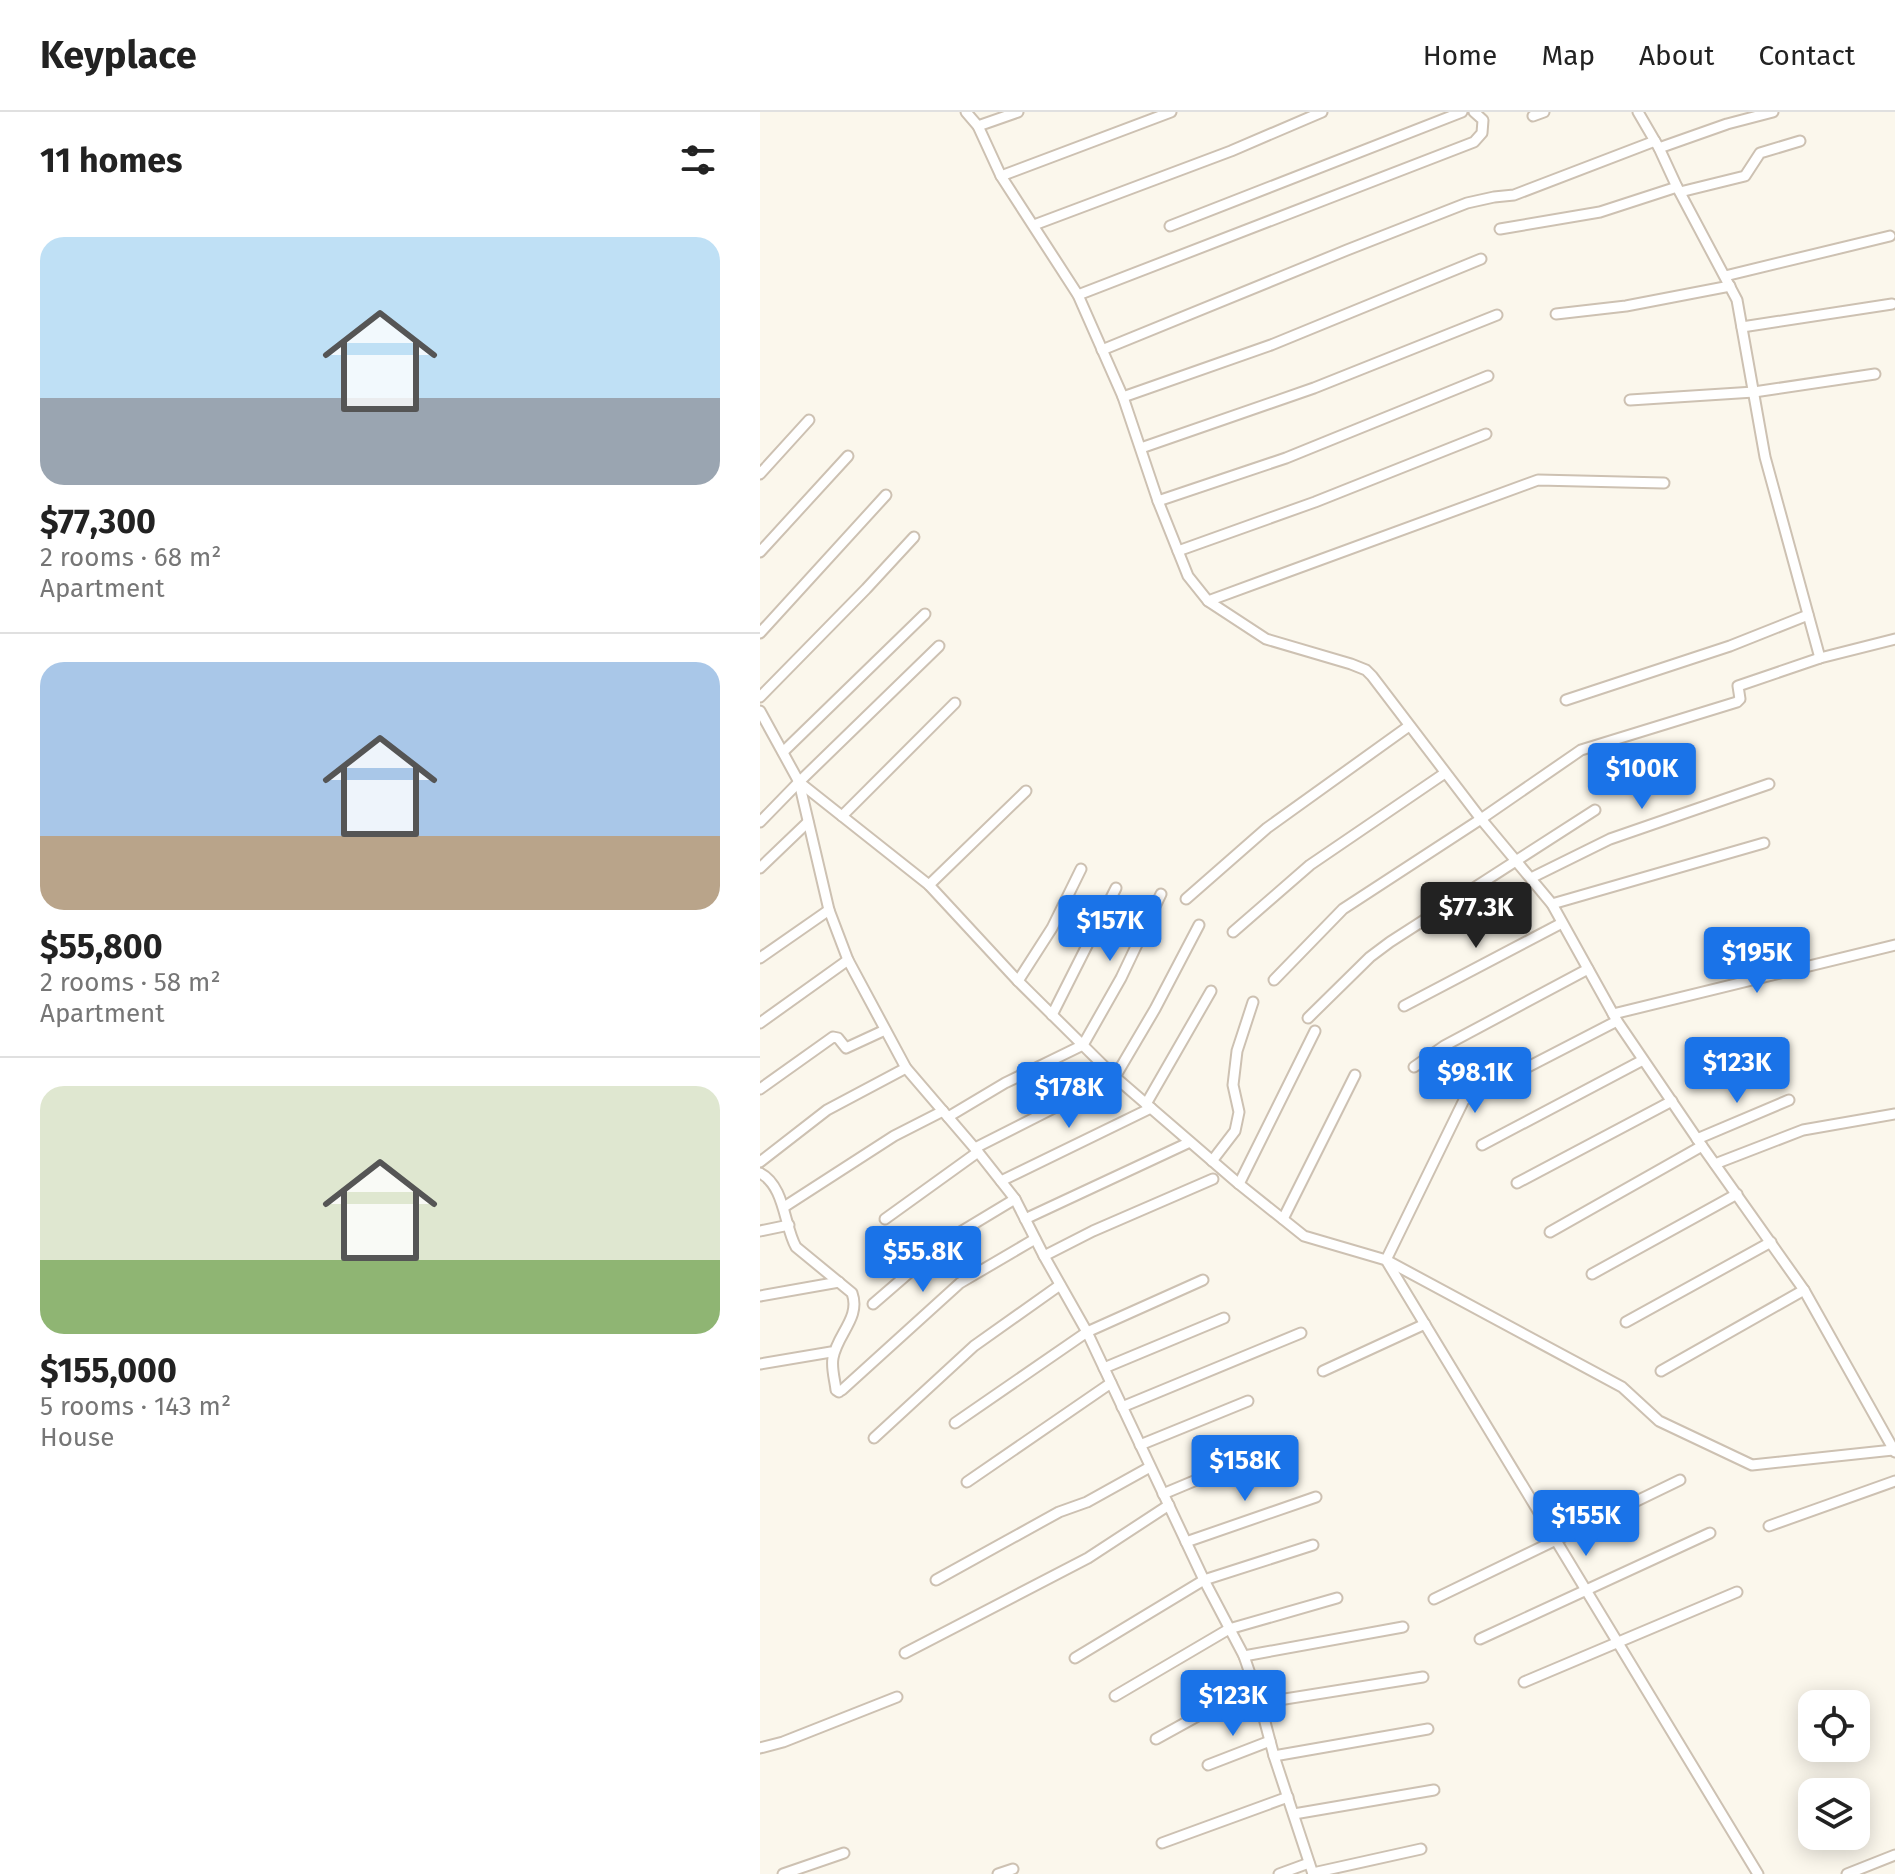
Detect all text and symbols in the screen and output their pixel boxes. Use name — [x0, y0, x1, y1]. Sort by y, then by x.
text: Keyplace — [40, 32, 197, 78]
text: Home — [1423, 39, 1497, 72]
text: Map — [1541, 39, 1595, 72]
text: About — [1639, 39, 1714, 72]
text: Contact — [1758, 39, 1855, 72]
icon: filters — [676, 138, 720, 182]
text: 11 homes — [40, 140, 182, 181]
icon: home — [308, 289, 452, 433]
text: $77,300 — [40, 501, 156, 542]
text: 2 rooms · 68 m² — [40, 542, 221, 573]
text: Apartment — [40, 573, 165, 604]
icon: home — [308, 714, 452, 858]
pin: $100K — [1586, 743, 1698, 811]
text: $100K — [1606, 753, 1678, 784]
pin: $77.3K — [1411, 882, 1541, 950]
text: $77.3K — [1439, 892, 1513, 923]
pin: $157K — [1054, 895, 1166, 963]
text: $157K — [1076, 905, 1144, 936]
text: $55,800 — [40, 926, 163, 967]
pin: $195K — [1701, 927, 1813, 995]
text: $195K — [1722, 937, 1792, 968]
text: 2 rooms · 58 m² — [40, 967, 221, 998]
text: Apartment — [40, 998, 165, 1029]
pin: $123K — [1681, 1037, 1793, 1105]
pin: $98.1K — [1410, 1047, 1540, 1115]
text: $123K — [1703, 1047, 1771, 1078]
text: $98.1K — [1437, 1057, 1513, 1088]
pin: $178K — [1013, 1062, 1125, 1130]
text: $178K — [1035, 1072, 1103, 1103]
icon: home — [308, 1138, 452, 1282]
pin: $55.8K — [858, 1226, 988, 1294]
text: $55.8K — [883, 1236, 963, 1267]
text: $155,000 — [40, 1350, 177, 1391]
text: 5 rooms · 143 m² — [40, 1391, 231, 1422]
text: House — [40, 1422, 114, 1453]
pin: $158K — [1189, 1435, 1301, 1503]
text: $158K — [1210, 1445, 1280, 1476]
pin: $155K — [1530, 1490, 1642, 1558]
text: $155K — [1551, 1500, 1621, 1531]
pin: $123K — [1177, 1670, 1289, 1738]
text: $123K — [1199, 1680, 1267, 1711]
map controls — [1798, 1690, 1870, 1850]
button: locate — [1798, 1690, 1870, 1762]
button: layers — [1798, 1778, 1870, 1850]

